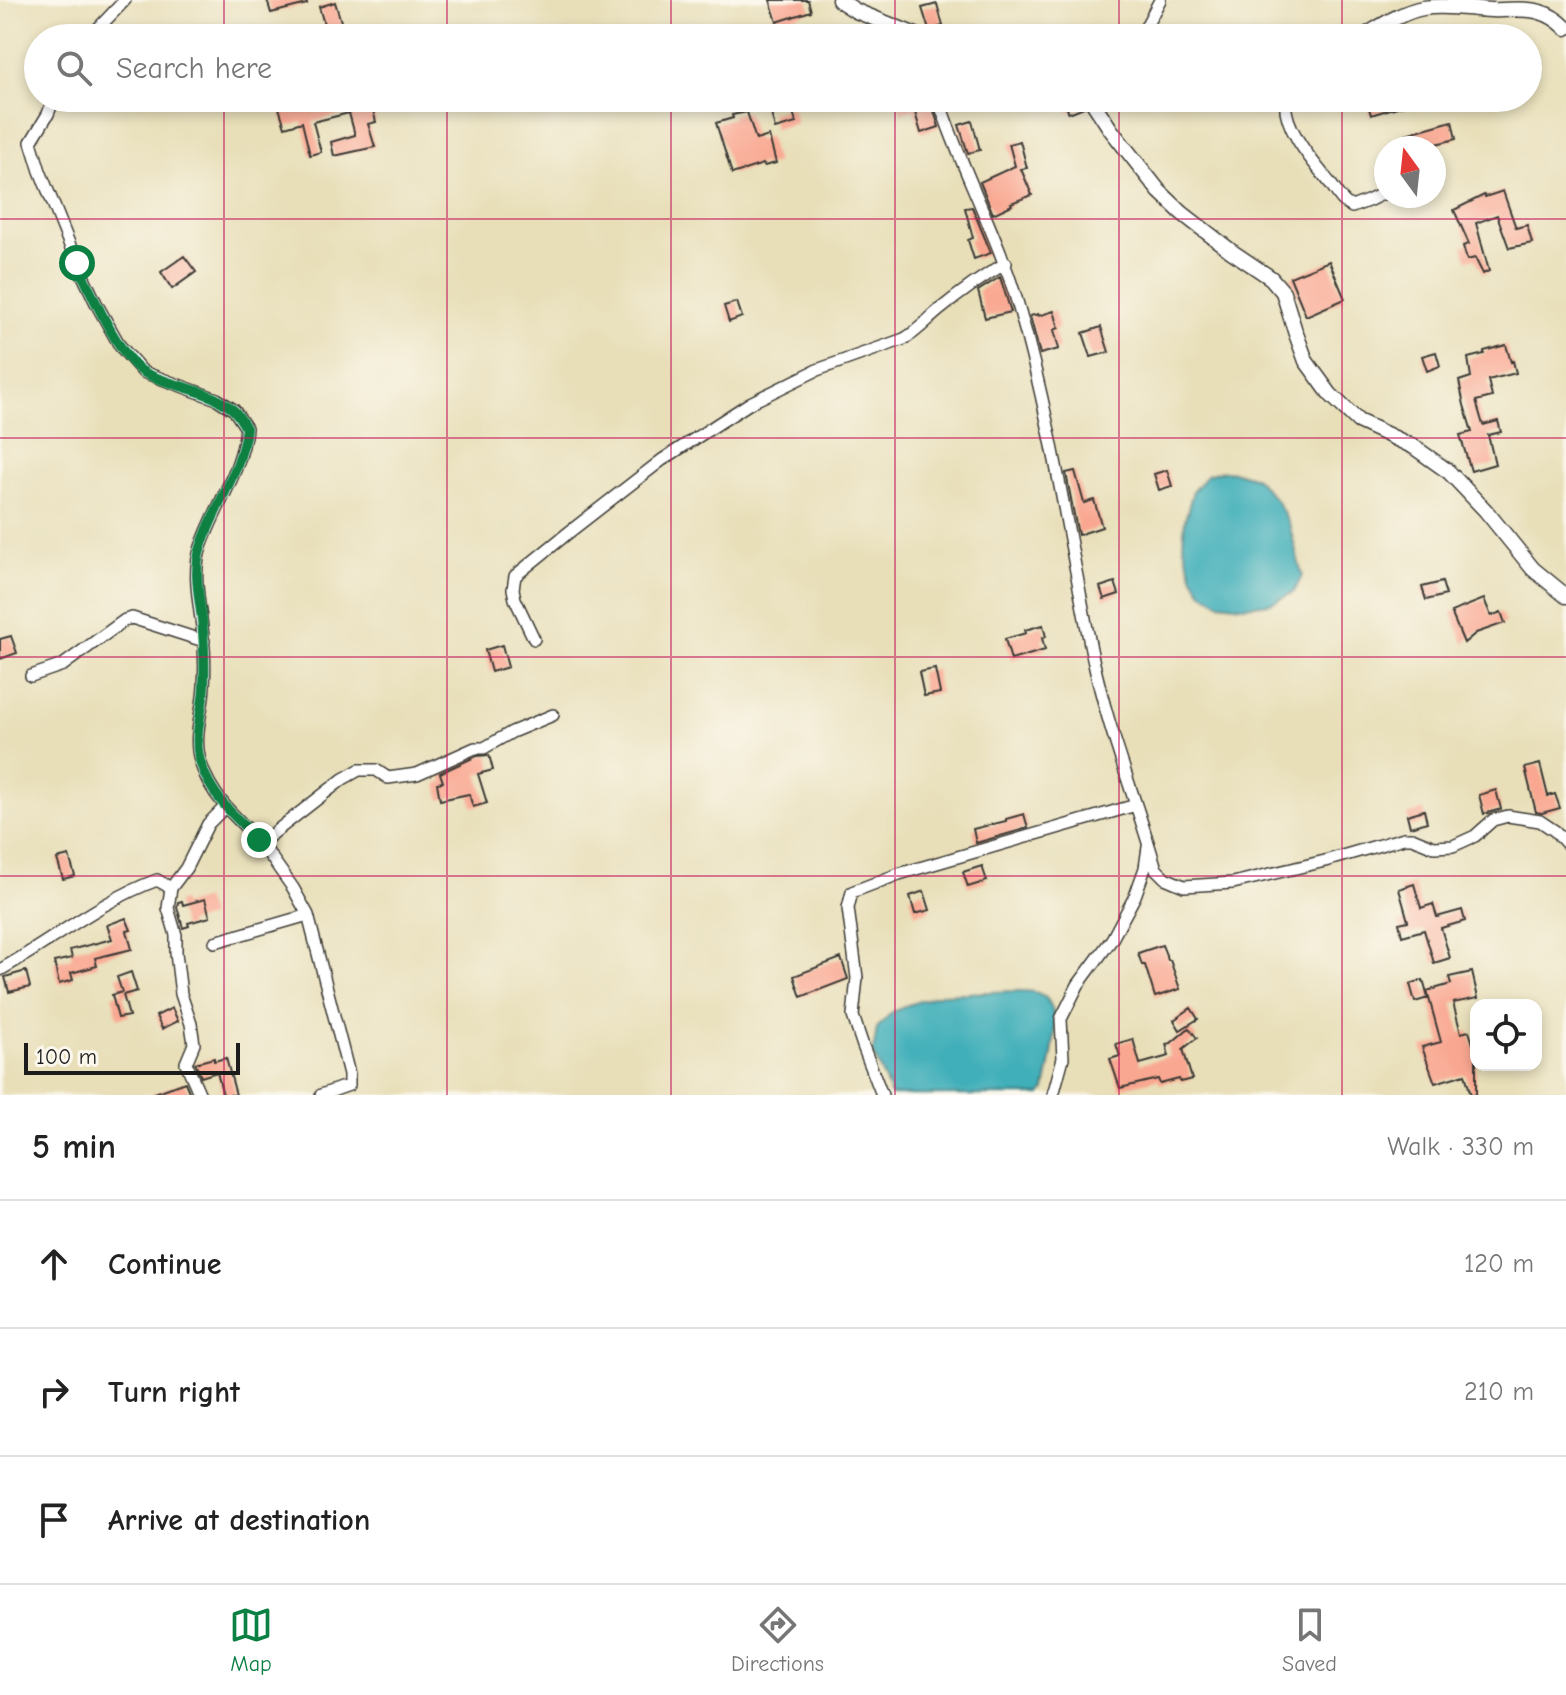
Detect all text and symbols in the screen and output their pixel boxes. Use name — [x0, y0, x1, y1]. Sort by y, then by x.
search box — [24, 24, 1542, 112]
icon: search — [52, 46, 96, 90]
text: Search here — [116, 51, 272, 86]
north arrow — [1374, 136, 1446, 208]
route start — [59, 245, 95, 281]
route end — [241, 822, 277, 858]
map controls — [1470, 999, 1542, 1071]
button: locate — [1470, 999, 1542, 1071]
scale bar — [24, 1039, 240, 1075]
text: 100 m — [36, 1044, 97, 1070]
text: 5 min — [32, 1127, 116, 1167]
text: Walk · 330 m — [1387, 1132, 1534, 1162]
icon: ahead — [32, 1242, 76, 1286]
text: Continue — [108, 1247, 222, 1282]
text: 120 m — [1464, 1249, 1534, 1279]
icon: right — [32, 1370, 76, 1414]
text: Turn right — [108, 1375, 240, 1410]
text: 210 m — [1464, 1377, 1534, 1407]
icon: arrive — [32, 1498, 76, 1542]
text: Arrive at destination — [108, 1503, 370, 1538]
tab: Map — [229, 1603, 273, 1677]
tab: Directions — [731, 1603, 824, 1677]
tab: Saved — [1282, 1603, 1337, 1677]

